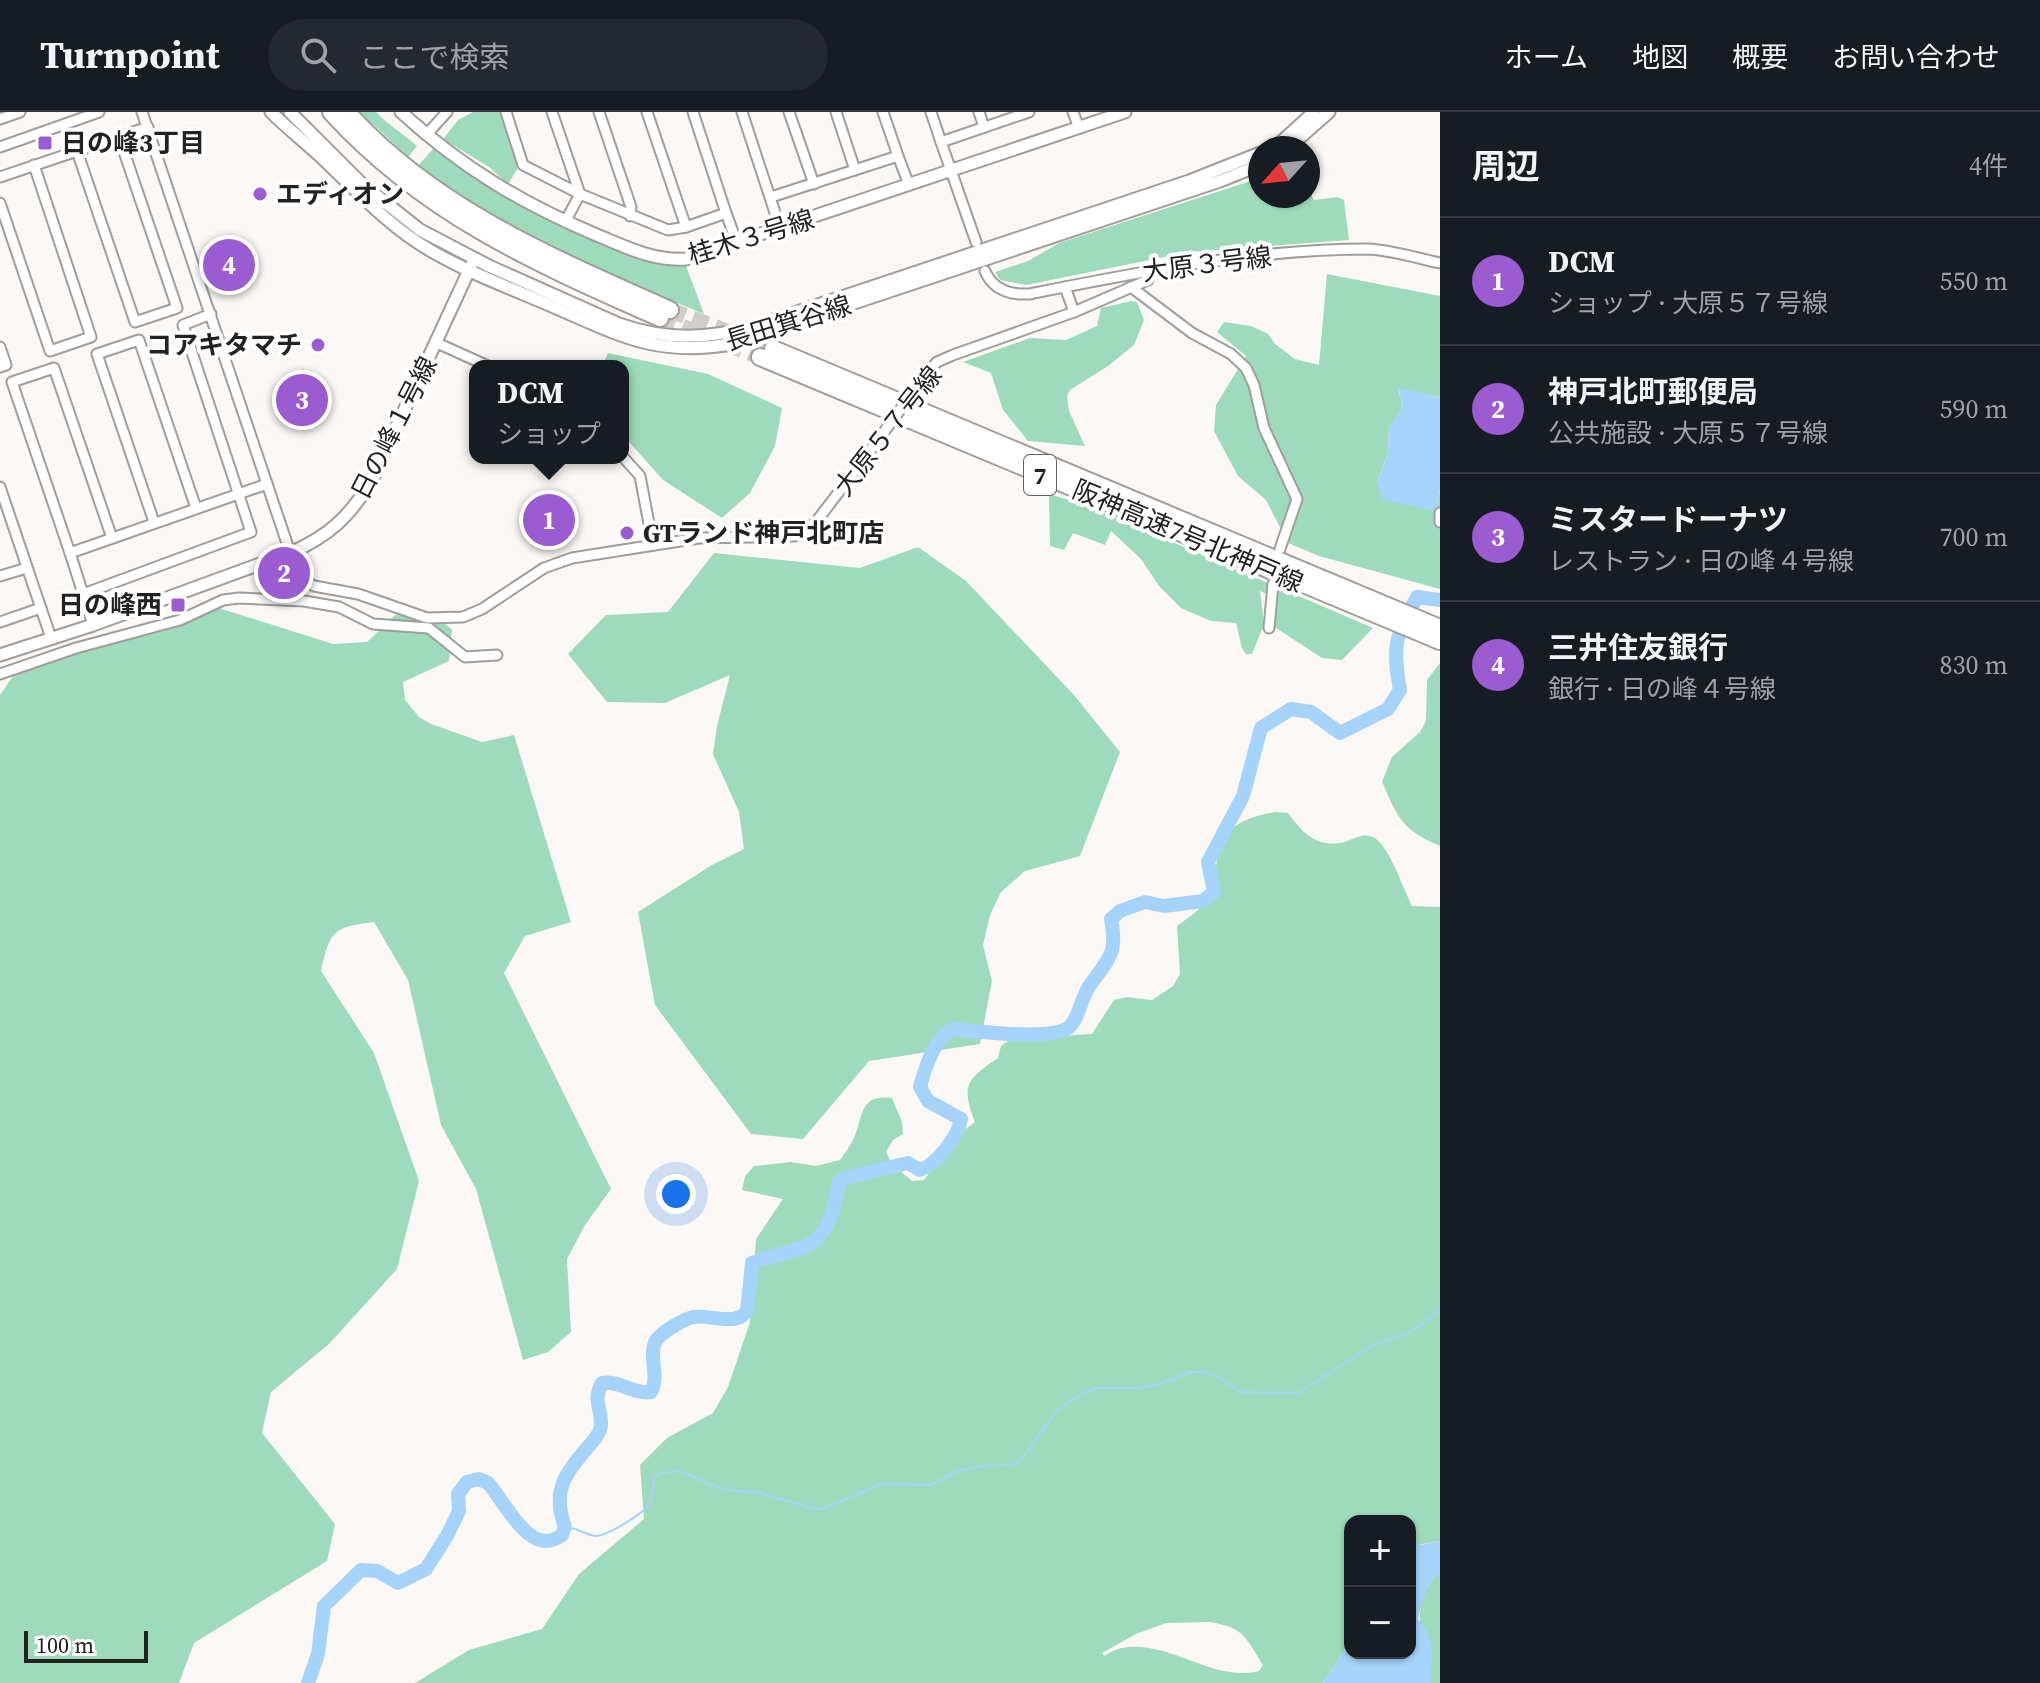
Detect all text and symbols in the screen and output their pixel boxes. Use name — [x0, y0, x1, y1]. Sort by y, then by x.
search box — [268, 19, 828, 91]
text: Turnpoint — [40, 29, 220, 81]
icon: search — [296, 33, 340, 77]
text: ここで検索 — [360, 37, 510, 78]
text: ホーム — [1505, 38, 1588, 76]
text: 地図 — [1632, 38, 1688, 76]
text: 概要 — [1732, 38, 1788, 76]
text: お問い合わせ — [1832, 38, 2000, 76]
place label: 日の峰3丁目 — [61, 125, 205, 161]
marker: 日の峰3丁目 — [36, 134, 54, 152]
north arrow — [1248, 136, 1320, 208]
text: 周辺 — [1472, 143, 1540, 189]
text: 4件 — [1969, 148, 2008, 184]
place label: エディオン — [276, 176, 404, 212]
marker: エディオン — [251, 185, 269, 203]
street label: 桂木３号線 — [684, 201, 818, 273]
pin: 4 — [203, 235, 255, 295]
street label: 大原３号線 — [1140, 238, 1274, 290]
text: DCM — [1548, 241, 1615, 282]
text: 1 — [1491, 263, 1505, 299]
text: 550 m — [1940, 263, 2008, 299]
text: ショップ · 大原５７号線 — [1548, 285, 1828, 321]
street label: 長田箕谷線 — [721, 287, 855, 359]
place label: コアキタマチ — [146, 327, 302, 363]
marker: コアキタマチ — [309, 336, 327, 354]
street label: 日の峰１号線 — [343, 350, 445, 506]
street label: 大原５７号線 — [826, 358, 950, 504]
popup — [469, 360, 629, 464]
pin: 3 — [276, 370, 328, 430]
text: 神戸北町郵便局 — [1548, 371, 1758, 412]
text: DCM — [497, 372, 564, 413]
text: 2 — [1491, 391, 1505, 427]
text: 590 m — [1940, 391, 2008, 427]
text: 公共施設 · 大原５７号線 — [1548, 415, 1828, 451]
text: ショップ — [497, 416, 601, 452]
road number: 7 — [1024, 455, 1056, 495]
street label: 阪神高速7号北神戸線 — [1067, 471, 1309, 601]
pin: 1 — [523, 490, 575, 550]
text: ミスタードーナツ — [1548, 499, 1788, 540]
place label: GTランド神戸北町店 — [643, 515, 884, 551]
text: 3 — [1491, 519, 1505, 555]
text: 700 m — [1940, 519, 2008, 555]
marker: GTランド神戸北町店 — [618, 524, 636, 542]
pin: 2 — [258, 543, 310, 603]
text: レストラン · 日の峰４号線 — [1548, 543, 1854, 579]
place label: 日の峰西 — [58, 587, 162, 623]
marker: 日の峰西 — [169, 596, 187, 614]
text: 三井住友銀行 — [1548, 627, 1728, 668]
text: 4 — [1491, 647, 1505, 683]
text: 830 m — [1940, 647, 2008, 683]
text: 銀行 · 日の峰４号線 — [1548, 671, 1776, 707]
your location — [656, 1174, 696, 1214]
map controls — [1344, 1515, 1416, 1659]
button: + — [1344, 1515, 1416, 1587]
button: − — [1344, 1587, 1416, 1659]
scale bar — [24, 1627, 148, 1663]
text: 100 m — [36, 1630, 94, 1660]

